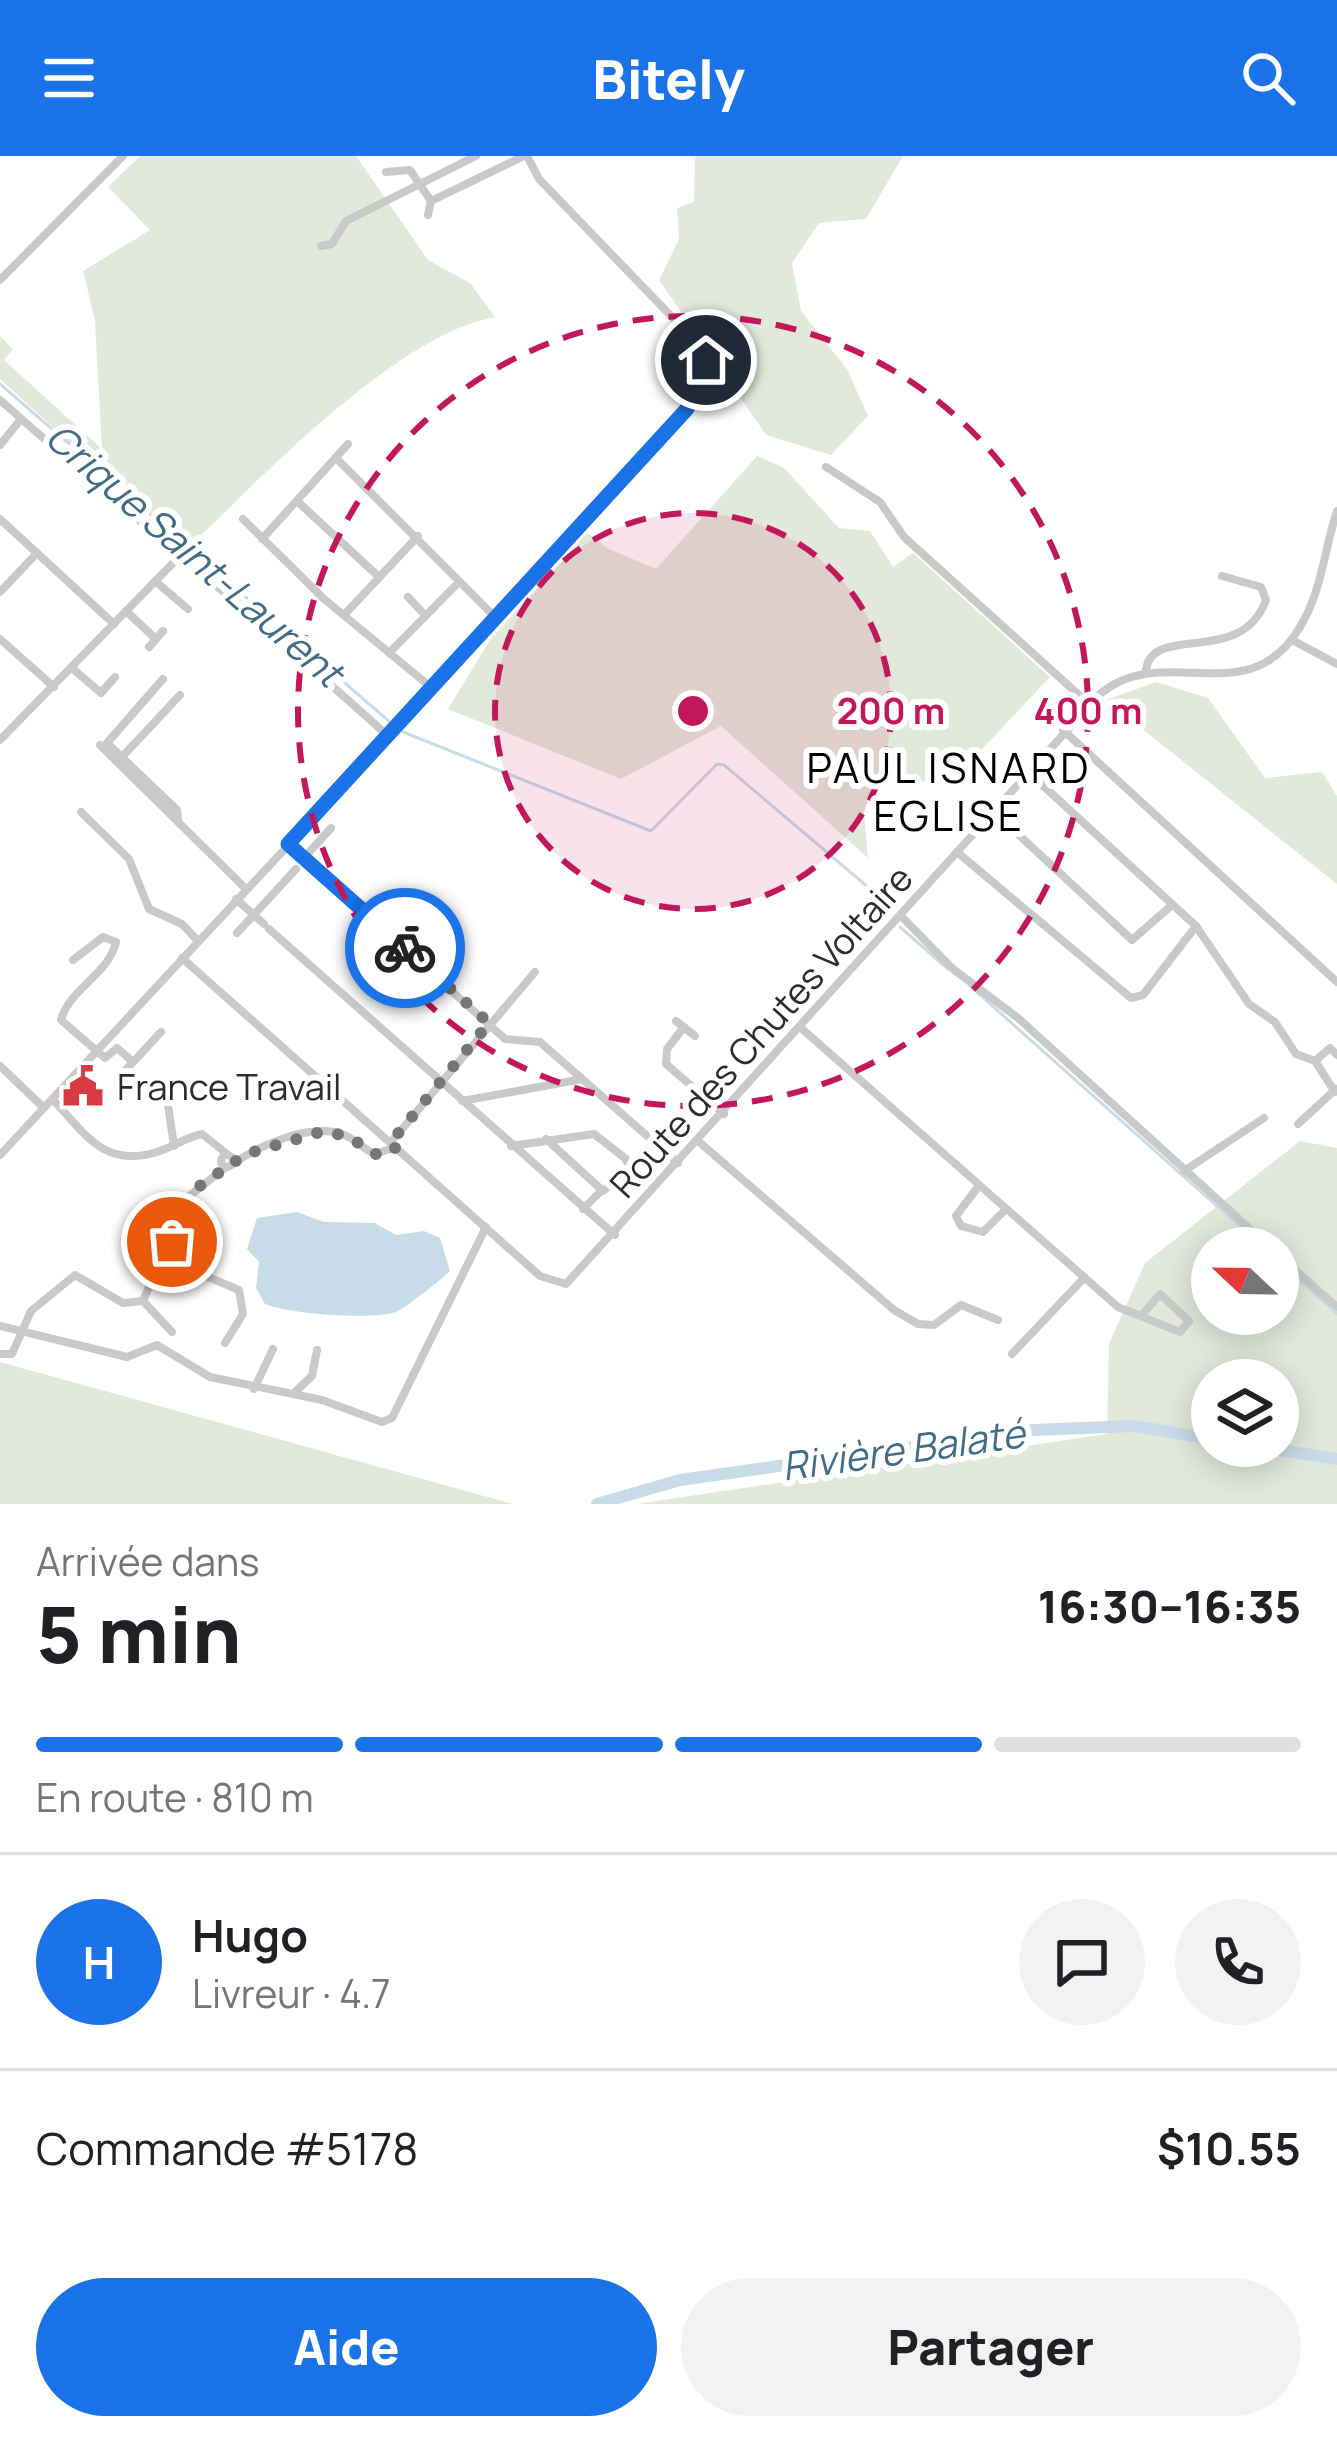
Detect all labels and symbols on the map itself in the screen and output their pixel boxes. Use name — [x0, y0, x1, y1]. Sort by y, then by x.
pin — [655, 309, 757, 411]
water label: Crique Saint-Laurent — [35, 410, 358, 701]
text: 200 m — [837, 686, 945, 735]
text: 400 m — [1034, 686, 1142, 735]
centre of rings — [672, 690, 714, 732]
district label: PAUL ISNARD EGLISE — [807, 738, 1092, 844]
street label: Route des Chutes Voltaire — [599, 854, 923, 1208]
courier — [345, 888, 465, 1008]
place label: France Travail — [117, 1062, 342, 1111]
public building icon: France Travail — [60, 1063, 106, 1109]
pin — [121, 1191, 223, 1293]
north arrow — [1191, 1227, 1299, 1335]
water label: Rivière Balaté — [778, 1405, 1030, 1493]

